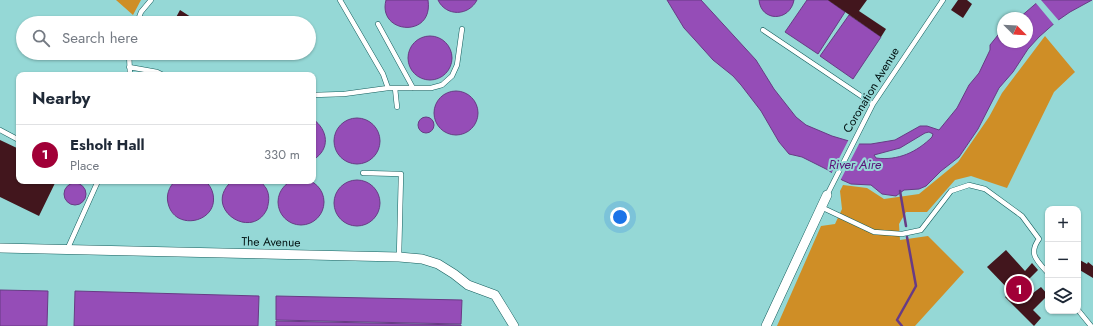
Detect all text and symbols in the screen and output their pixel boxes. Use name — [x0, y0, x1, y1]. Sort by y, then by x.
north arrow — [997, 12, 1033, 48]
search box — [16, 16, 316, 60]
icon: search — [30, 27, 52, 49]
text: Search here — [62, 27, 138, 49]
street label: Coronation Avenue — [838, 44, 904, 136]
text: Nearby — [32, 86, 90, 110]
text: Esholt Hall — [70, 134, 145, 156]
text: 1 — [42, 145, 48, 164]
text: 330 m — [264, 145, 300, 164]
water label: River Aire — [829, 155, 882, 174]
text: Place — [70, 156, 99, 175]
map controls — [1045, 206, 1081, 314]
button: + — [1045, 206, 1081, 242]
your location — [610, 207, 630, 227]
street label: The Avenue — [241, 232, 301, 252]
button: − — [1045, 242, 1081, 278]
pin: 1 — [1006, 274, 1032, 304]
button: layers — [1045, 278, 1081, 314]

